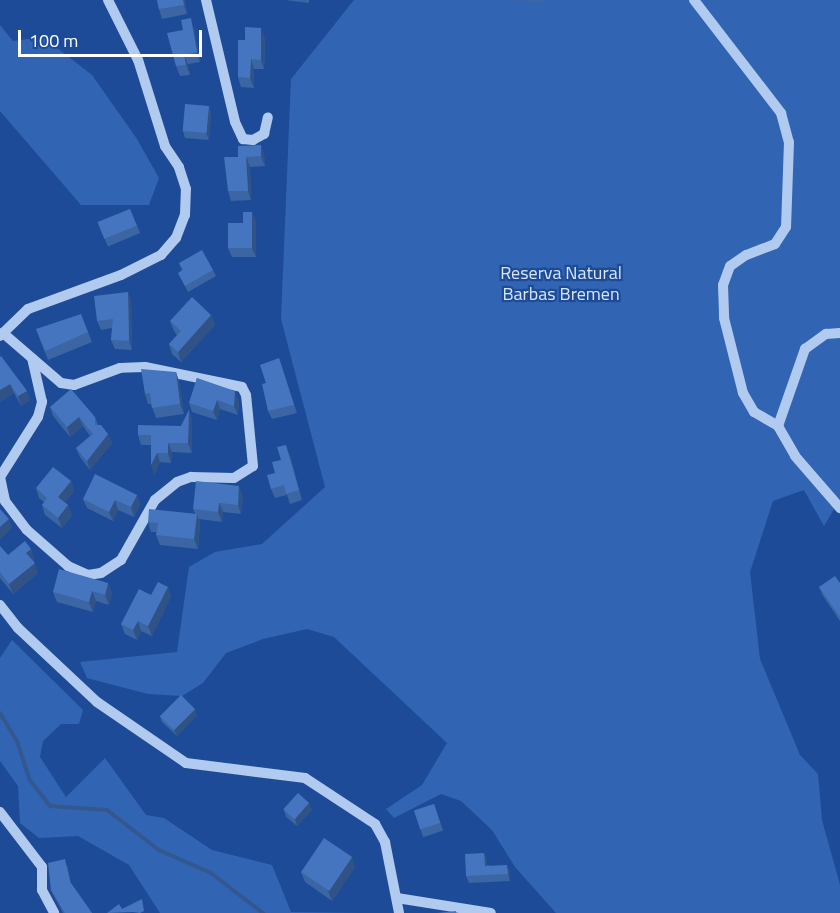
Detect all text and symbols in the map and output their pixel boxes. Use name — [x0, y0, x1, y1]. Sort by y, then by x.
scale bar — [21, 18, 206, 56]
text: 100 m — [29, 27, 78, 54]
park label: Reserva Natural Barbas Bremen — [500, 263, 622, 306]

